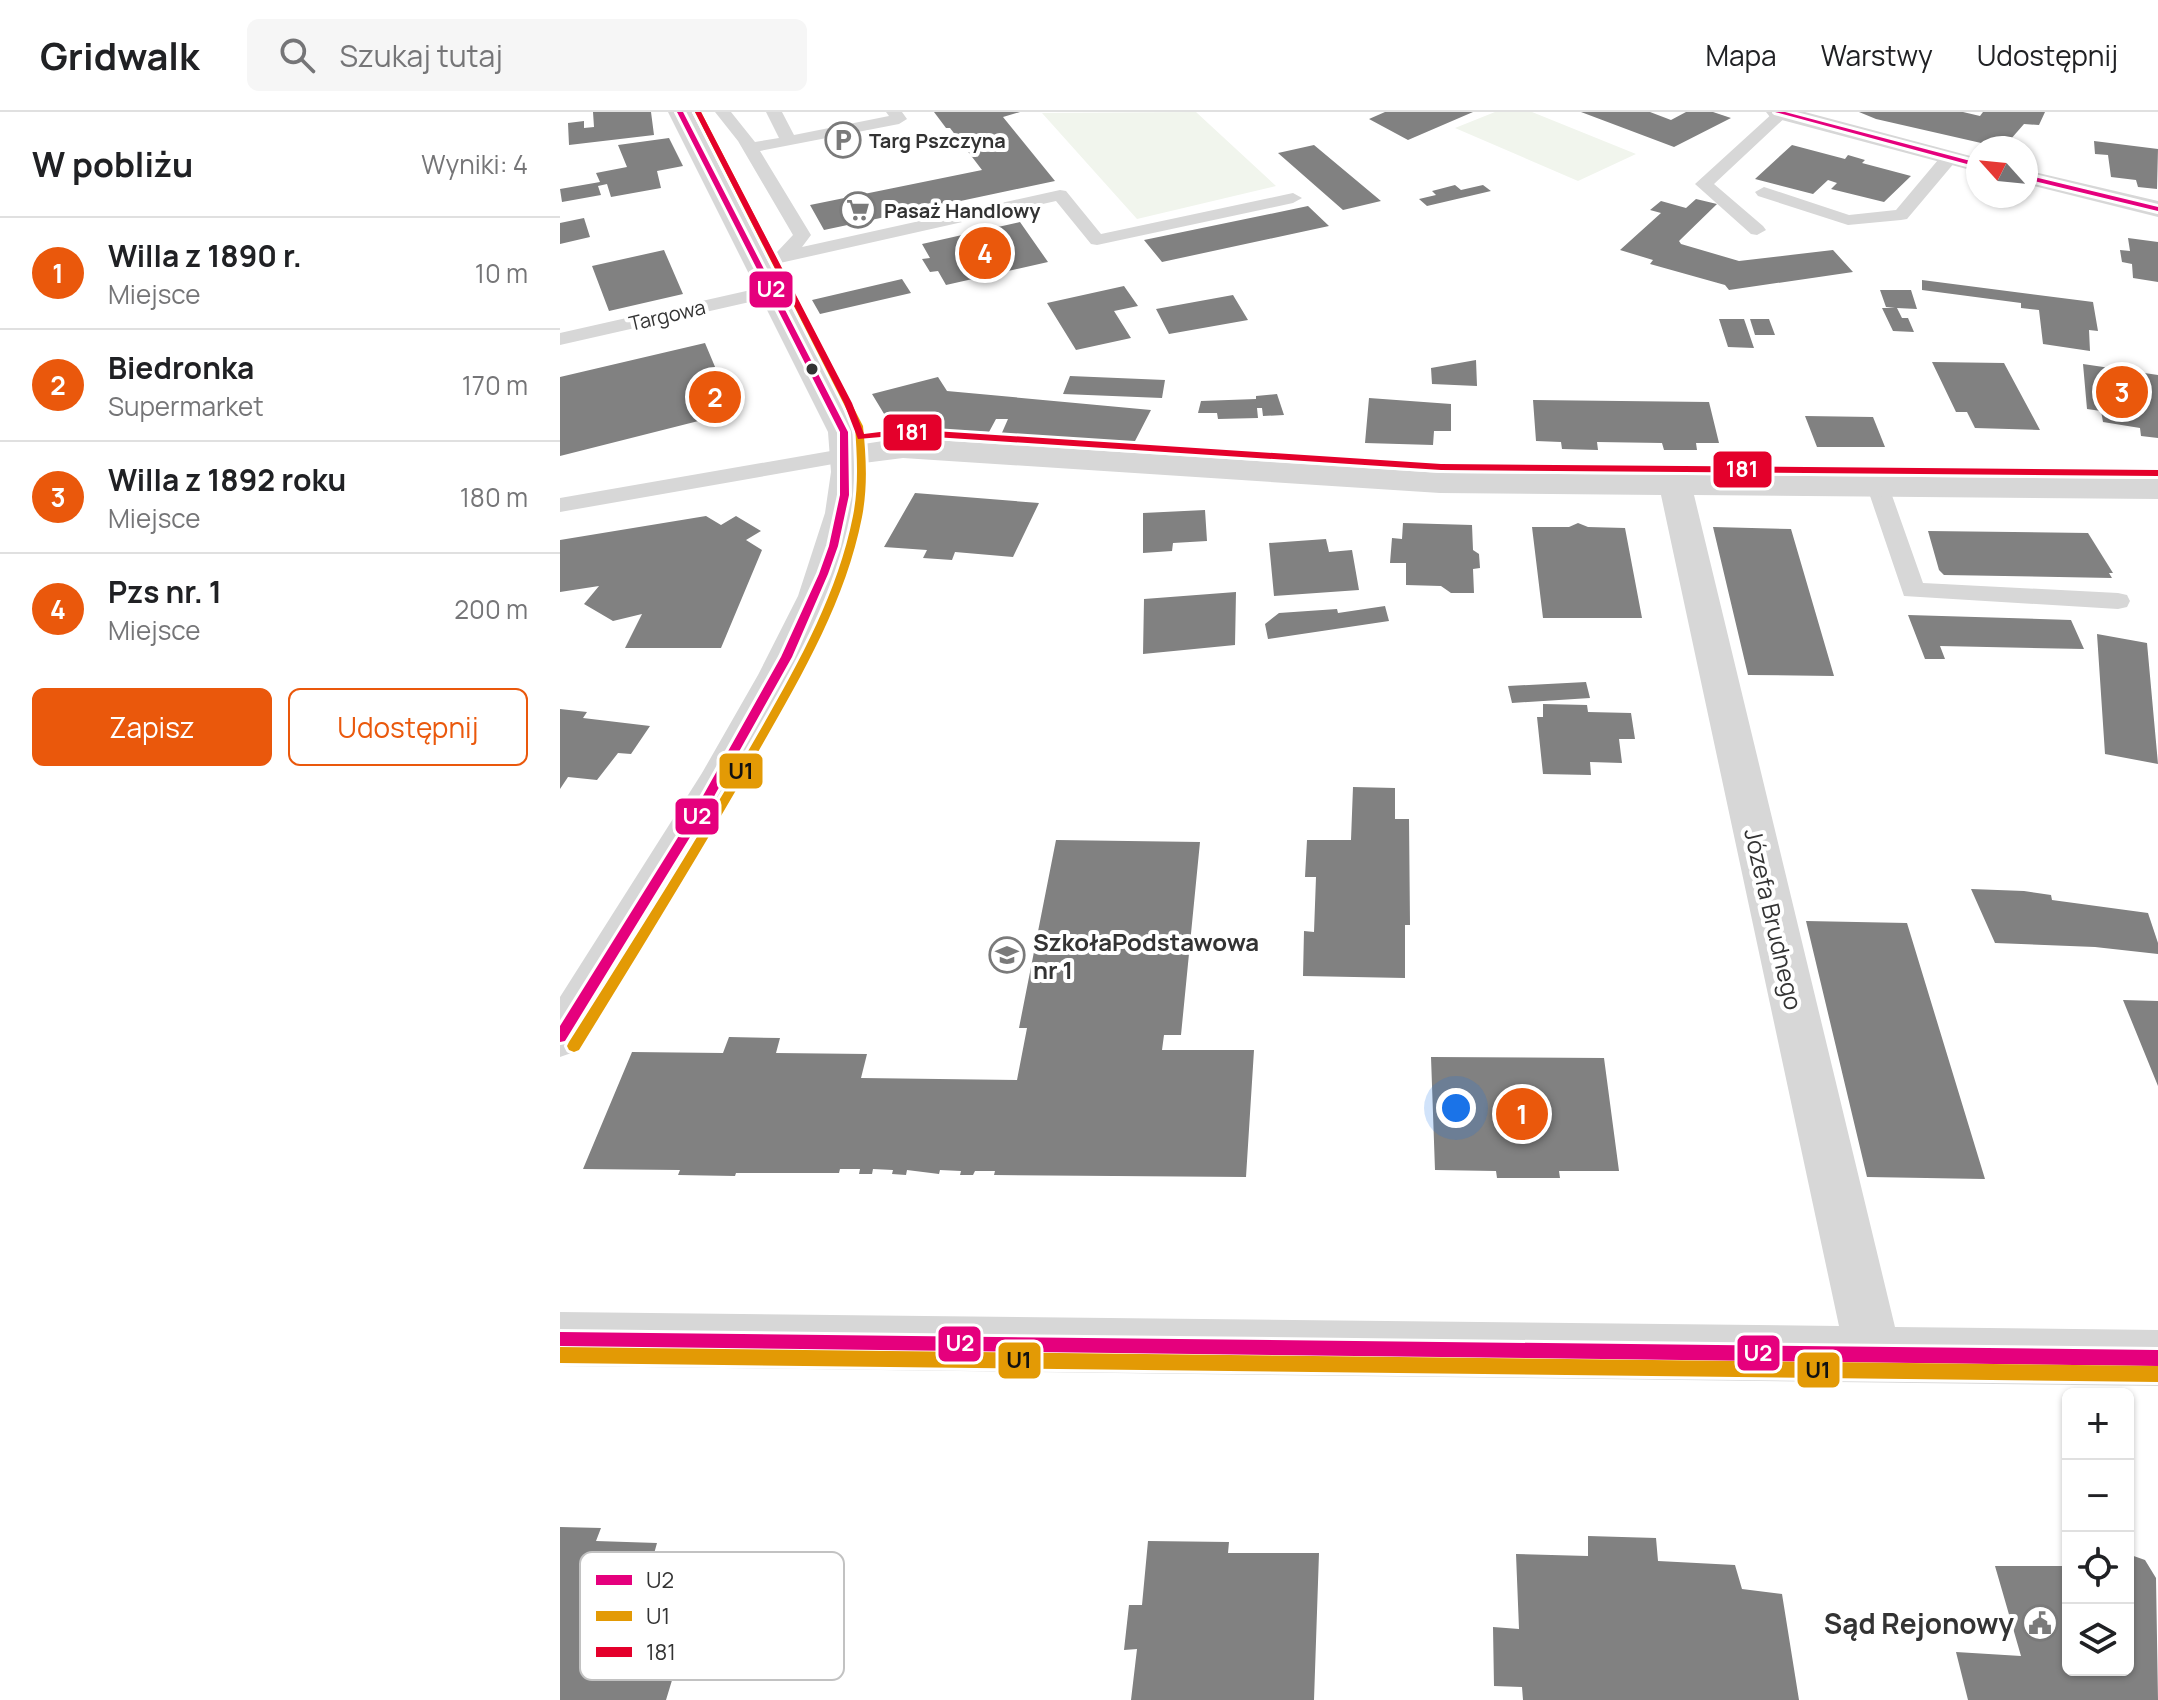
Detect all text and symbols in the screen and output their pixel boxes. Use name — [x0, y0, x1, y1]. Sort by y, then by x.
search box — [247, 19, 807, 91]
text: Gridwalk — [40, 29, 199, 81]
icon: search — [275, 33, 319, 77]
text: Szukaj tutaj — [339, 35, 503, 76]
text: Mapa — [1705, 36, 1777, 74]
text: Warstwy — [1821, 36, 1933, 74]
text: Udostępnij — [1977, 36, 2118, 74]
parking icon: Targ Pszczyna — [824, 121, 862, 159]
place label: Targ Pszczyna — [869, 127, 1006, 154]
north arrow — [1966, 136, 2038, 208]
text: W pobliżu — [32, 141, 193, 187]
text: Wyniki: 4 — [421, 146, 528, 182]
supermarket icon: Pasaż Handlowy — [839, 191, 877, 229]
place label: Pasaż Handlowy — [884, 197, 1041, 224]
pin: 4 — [959, 223, 1011, 283]
text: Willa z 1890 r. — [108, 235, 302, 276]
text: 1 — [52, 255, 64, 291]
text: 10 m — [475, 255, 528, 291]
line badge: U2 — [748, 270, 794, 309]
text: U2 — [757, 274, 785, 304]
text: Miejsce — [108, 276, 200, 312]
street label: Targowa — [626, 293, 708, 337]
text: Biedronka — [108, 347, 254, 388]
unlabelled marker — [804, 361, 820, 377]
pin: 3 — [2096, 362, 2148, 422]
text: 2 — [50, 367, 66, 403]
text: 170 m — [462, 367, 528, 403]
pin: 2 — [689, 367, 741, 427]
text: Supermarket — [108, 388, 264, 424]
line badge: 181 — [882, 413, 943, 452]
text: 181 — [896, 417, 928, 447]
line badge: 181 — [1712, 450, 1773, 489]
text: 181 — [1726, 454, 1758, 484]
text: Willa z 1892 roku — [108, 459, 346, 500]
text: 3 — [50, 479, 66, 515]
text: 180 m — [460, 479, 528, 515]
text: Miejsce — [108, 500, 200, 536]
text: Pzs nr. 1 — [108, 571, 222, 612]
text: 4 — [50, 591, 66, 627]
text: 200 m — [454, 591, 528, 627]
text: Miejsce — [108, 612, 200, 648]
button: Zapisz — [32, 688, 272, 766]
button: Udostępnij — [288, 688, 528, 766]
line badge: U1 — [718, 752, 764, 790]
text: U1 — [728, 756, 754, 786]
line badge: U2 — [674, 797, 720, 836]
text: U2 — [683, 801, 711, 831]
street label: Józefa Brudnego — [1737, 825, 1811, 1013]
place label: SzkołaPodstawowa nr 1 — [1033, 925, 1259, 986]
school or university icon: SzkołaPodstawowa nr 1 — [988, 936, 1026, 974]
pin: 1 — [1496, 1084, 1548, 1144]
your location — [1436, 1088, 1476, 1128]
line badge: U2 — [937, 1325, 982, 1363]
text: U2 — [946, 1328, 974, 1358]
line badge: U2 — [1736, 1334, 1781, 1372]
text: U2 — [1744, 1338, 1772, 1368]
line badge: U1 — [997, 1341, 1042, 1380]
text: U1 — [1006, 1345, 1032, 1375]
line badge: U1 — [1796, 1351, 1841, 1389]
text: U1 — [1805, 1355, 1831, 1385]
map controls — [2062, 1388, 2134, 1676]
button: + — [2062, 1388, 2134, 1460]
button: − — [2062, 1460, 2134, 1532]
button: locate — [2062, 1532, 2134, 1604]
legend — [580, 1552, 844, 1680]
text: U2 — [646, 1565, 674, 1595]
text: U1 — [646, 1601, 670, 1631]
place label: Sąd Rejonowy — [1824, 1604, 2014, 1642]
public building icon: Sąd Rejonowy — [2021, 1604, 2059, 1642]
button: layers — [2062, 1604, 2134, 1676]
text: 181 — [646, 1637, 676, 1667]

